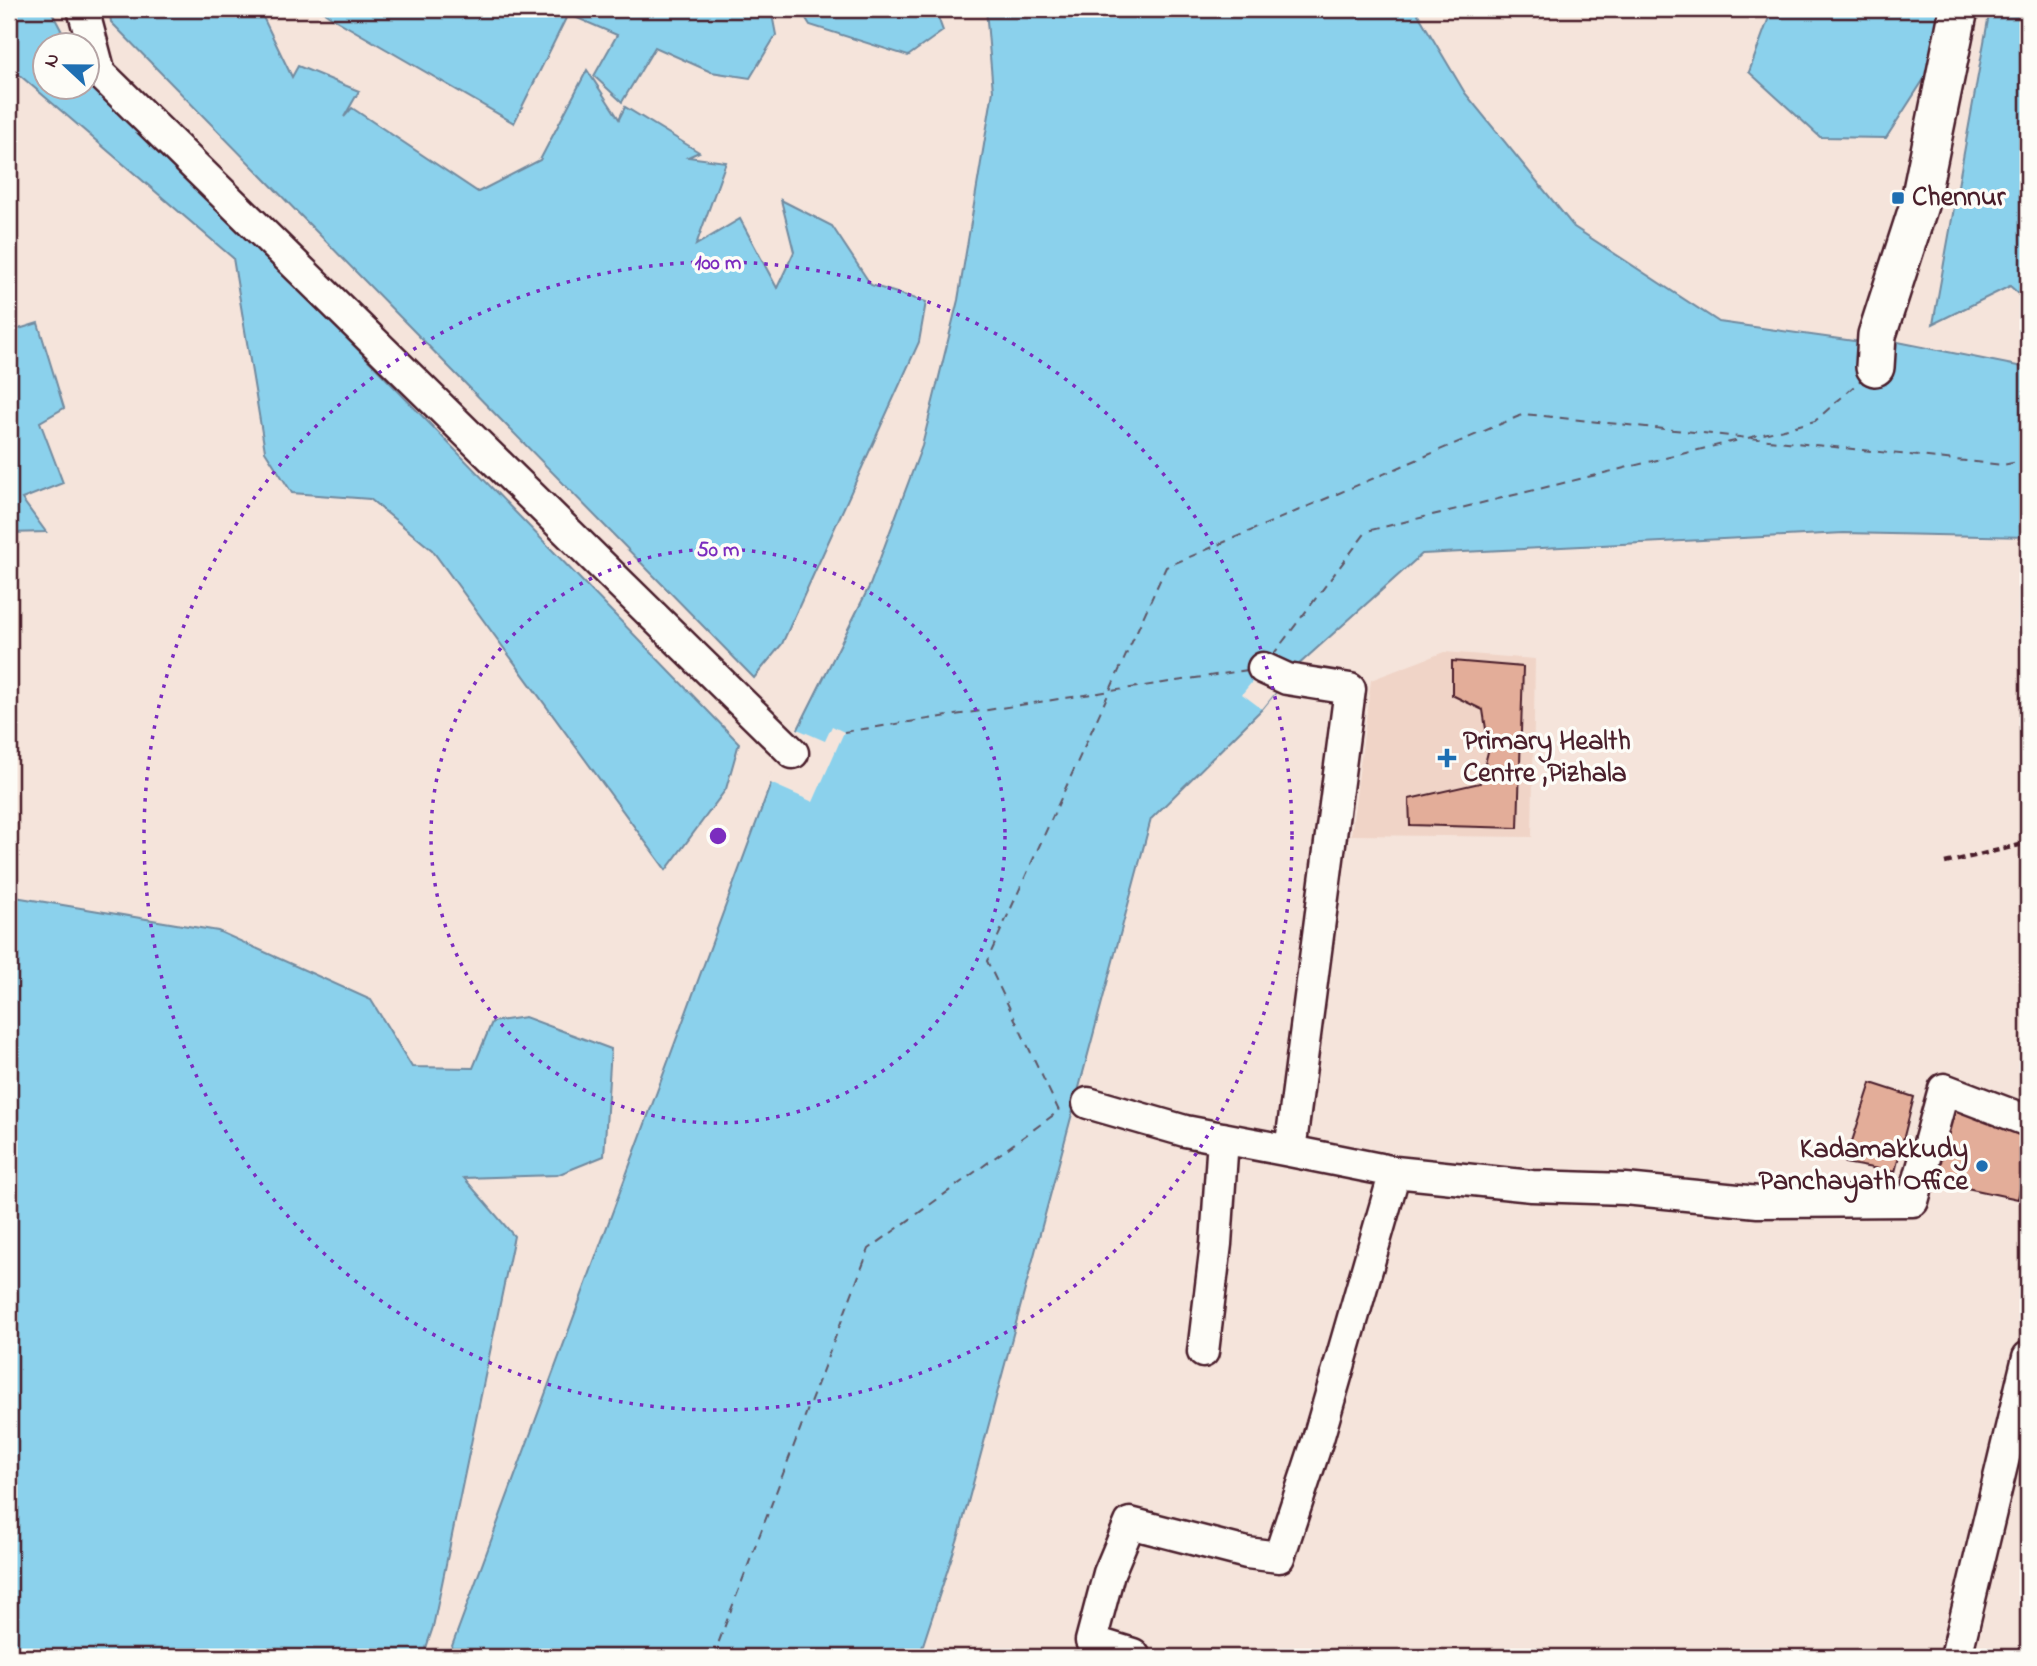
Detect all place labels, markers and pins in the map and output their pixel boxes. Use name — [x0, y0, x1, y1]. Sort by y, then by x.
place label: Chennur — [1912, 178, 2007, 219]
marker: Chennur — [1890, 190, 1906, 206]
place label: Primary Health Centre ,Pizhala — [1463, 722, 1631, 795]
marker: Primary Health Centre ,Pizhala — [1437, 748, 1457, 768]
centre of rings — [706, 824, 730, 848]
place label: Kadamakkudy Panchayath Office — [1758, 1130, 1969, 1203]
marker: Kadamakkudy Panchayath Office — [1974, 1158, 1990, 1174]

